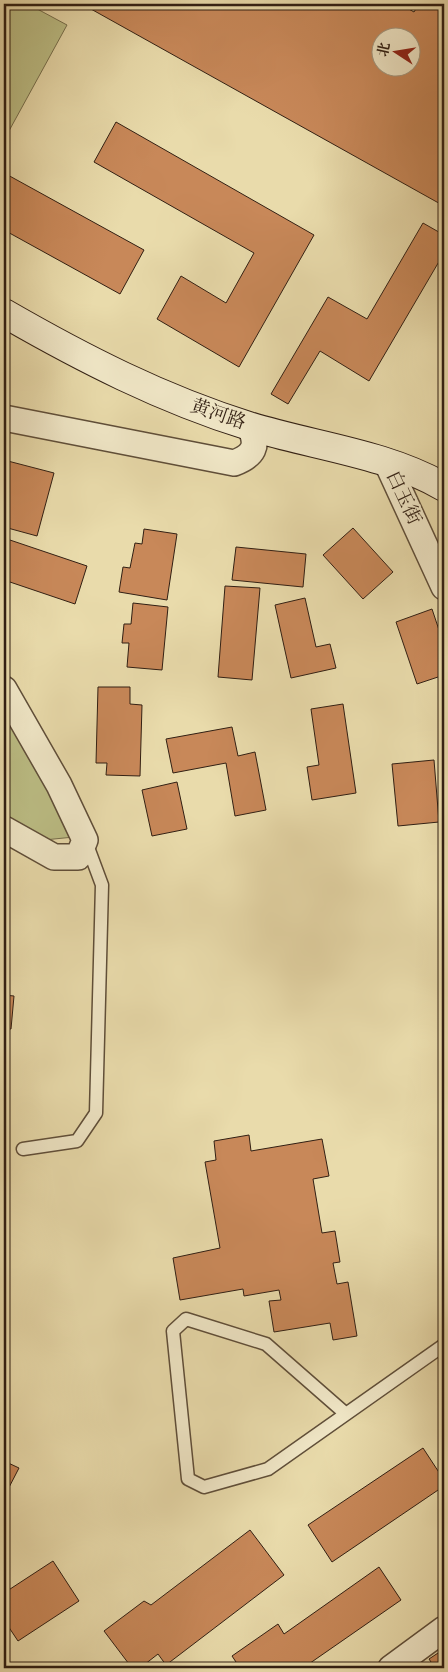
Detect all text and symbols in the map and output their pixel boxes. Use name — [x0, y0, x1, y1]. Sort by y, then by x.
north arrow — [370, 28, 420, 78]
text: 北 — [374, 41, 395, 58]
street label: 黄河路 — [187, 394, 249, 436]
street label: 白玉街 — [380, 467, 426, 529]

